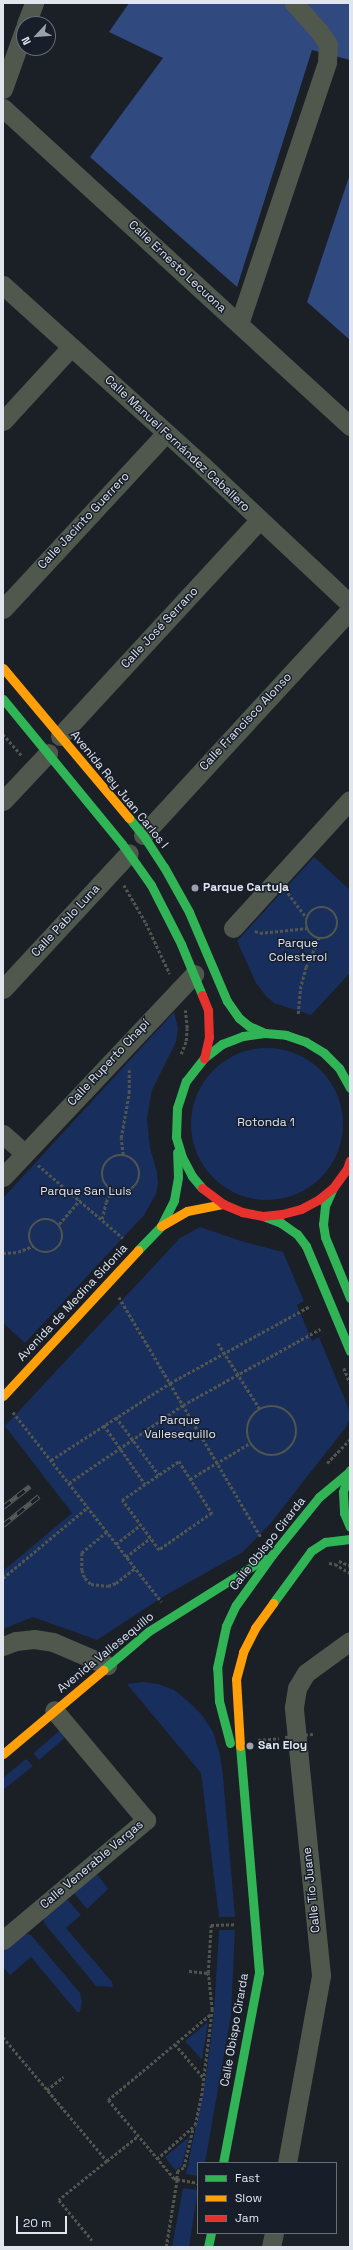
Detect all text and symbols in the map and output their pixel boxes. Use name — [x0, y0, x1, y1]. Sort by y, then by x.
north arrow — [16, 16, 56, 56]
text: N — [18, 34, 34, 47]
street label: Calle Ernesto Lecuona — [125, 218, 229, 316]
street label: Calle Manuel Fernández Caballero — [101, 373, 253, 515]
street label: Calle Jacinto Guerrero — [35, 470, 133, 572]
street label: Calle José Serrano — [118, 584, 202, 672]
street label: Calle Francisco Alonso — [197, 670, 295, 774]
street label: Avenida Rey Juan Carlos I — [67, 728, 171, 852]
place label: Parque Cartuja — [203, 881, 289, 895]
street label: Calle Pablo Luna — [29, 882, 103, 960]
marker: Parque Cartuja — [190, 883, 200, 893]
park label: Parque Colesterol — [269, 937, 327, 965]
street label: Calle Ruperto Chapí — [65, 1017, 153, 1109]
park label: Rotonda 1 — [237, 1116, 295, 1130]
park label: Parque San Luis — [40, 1185, 132, 1199]
street label: Avenida de Medina Sidonia — [15, 1242, 131, 1364]
park label: Parque Vallesequillo — [144, 1414, 216, 1442]
street label: Calle Obispo Cirarda — [227, 1494, 309, 1594]
street label: Avenida Vallesequillo — [55, 1610, 157, 1696]
place label: San Eloy — [258, 1739, 307, 1753]
marker: San Eloy — [245, 1741, 255, 1751]
street label: Calle Venerable Vargas — [37, 1818, 147, 1912]
street label: Calle Tío Juane — [300, 1846, 324, 1934]
street label: Calle Obispo Cirarda — [218, 1972, 252, 2088]
legend — [197, 2162, 337, 2234]
text: Fast — [235, 2170, 260, 2186]
text: Slow — [235, 2190, 262, 2206]
scale bar — [18, 2208, 69, 2234]
text: Jam — [235, 2210, 259, 2226]
text: 20 m — [23, 2215, 51, 2231]

